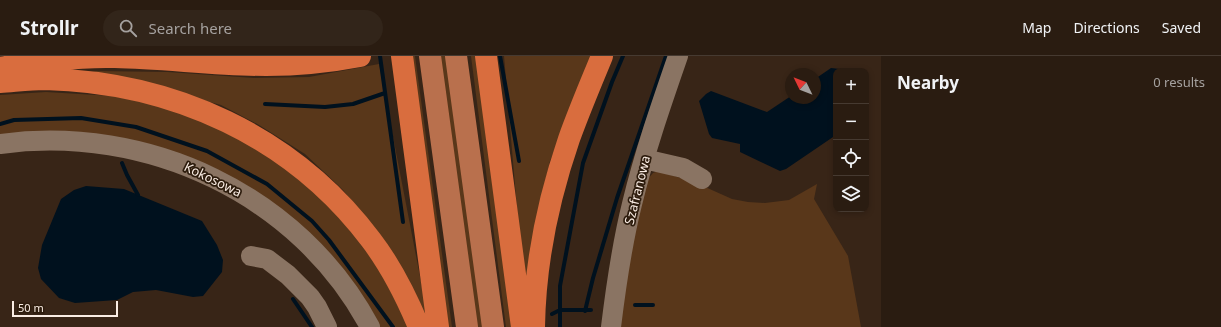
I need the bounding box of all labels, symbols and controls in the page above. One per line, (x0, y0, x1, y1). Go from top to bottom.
search box (103, 10, 383, 46)
text: Strollr (20, 15, 79, 41)
icon: search (117, 17, 139, 39)
text: Search here (149, 18, 232, 38)
text: Map (1022, 18, 1051, 37)
text: Directions (1073, 18, 1140, 37)
text: Saved (1162, 18, 1201, 37)
north arrow (785, 68, 821, 104)
map controls (833, 68, 869, 212)
button: + (833, 68, 869, 104)
text: Nearby (897, 71, 959, 94)
text: 0 results (1153, 73, 1205, 91)
button: − (833, 104, 869, 140)
button: locate (833, 140, 869, 176)
street label: Szafranowa (620, 154, 654, 226)
street label: Kokosowa (181, 157, 245, 201)
button: layers (833, 176, 869, 212)
scale bar (12, 299, 118, 318)
text: 50 m (18, 300, 44, 315)

